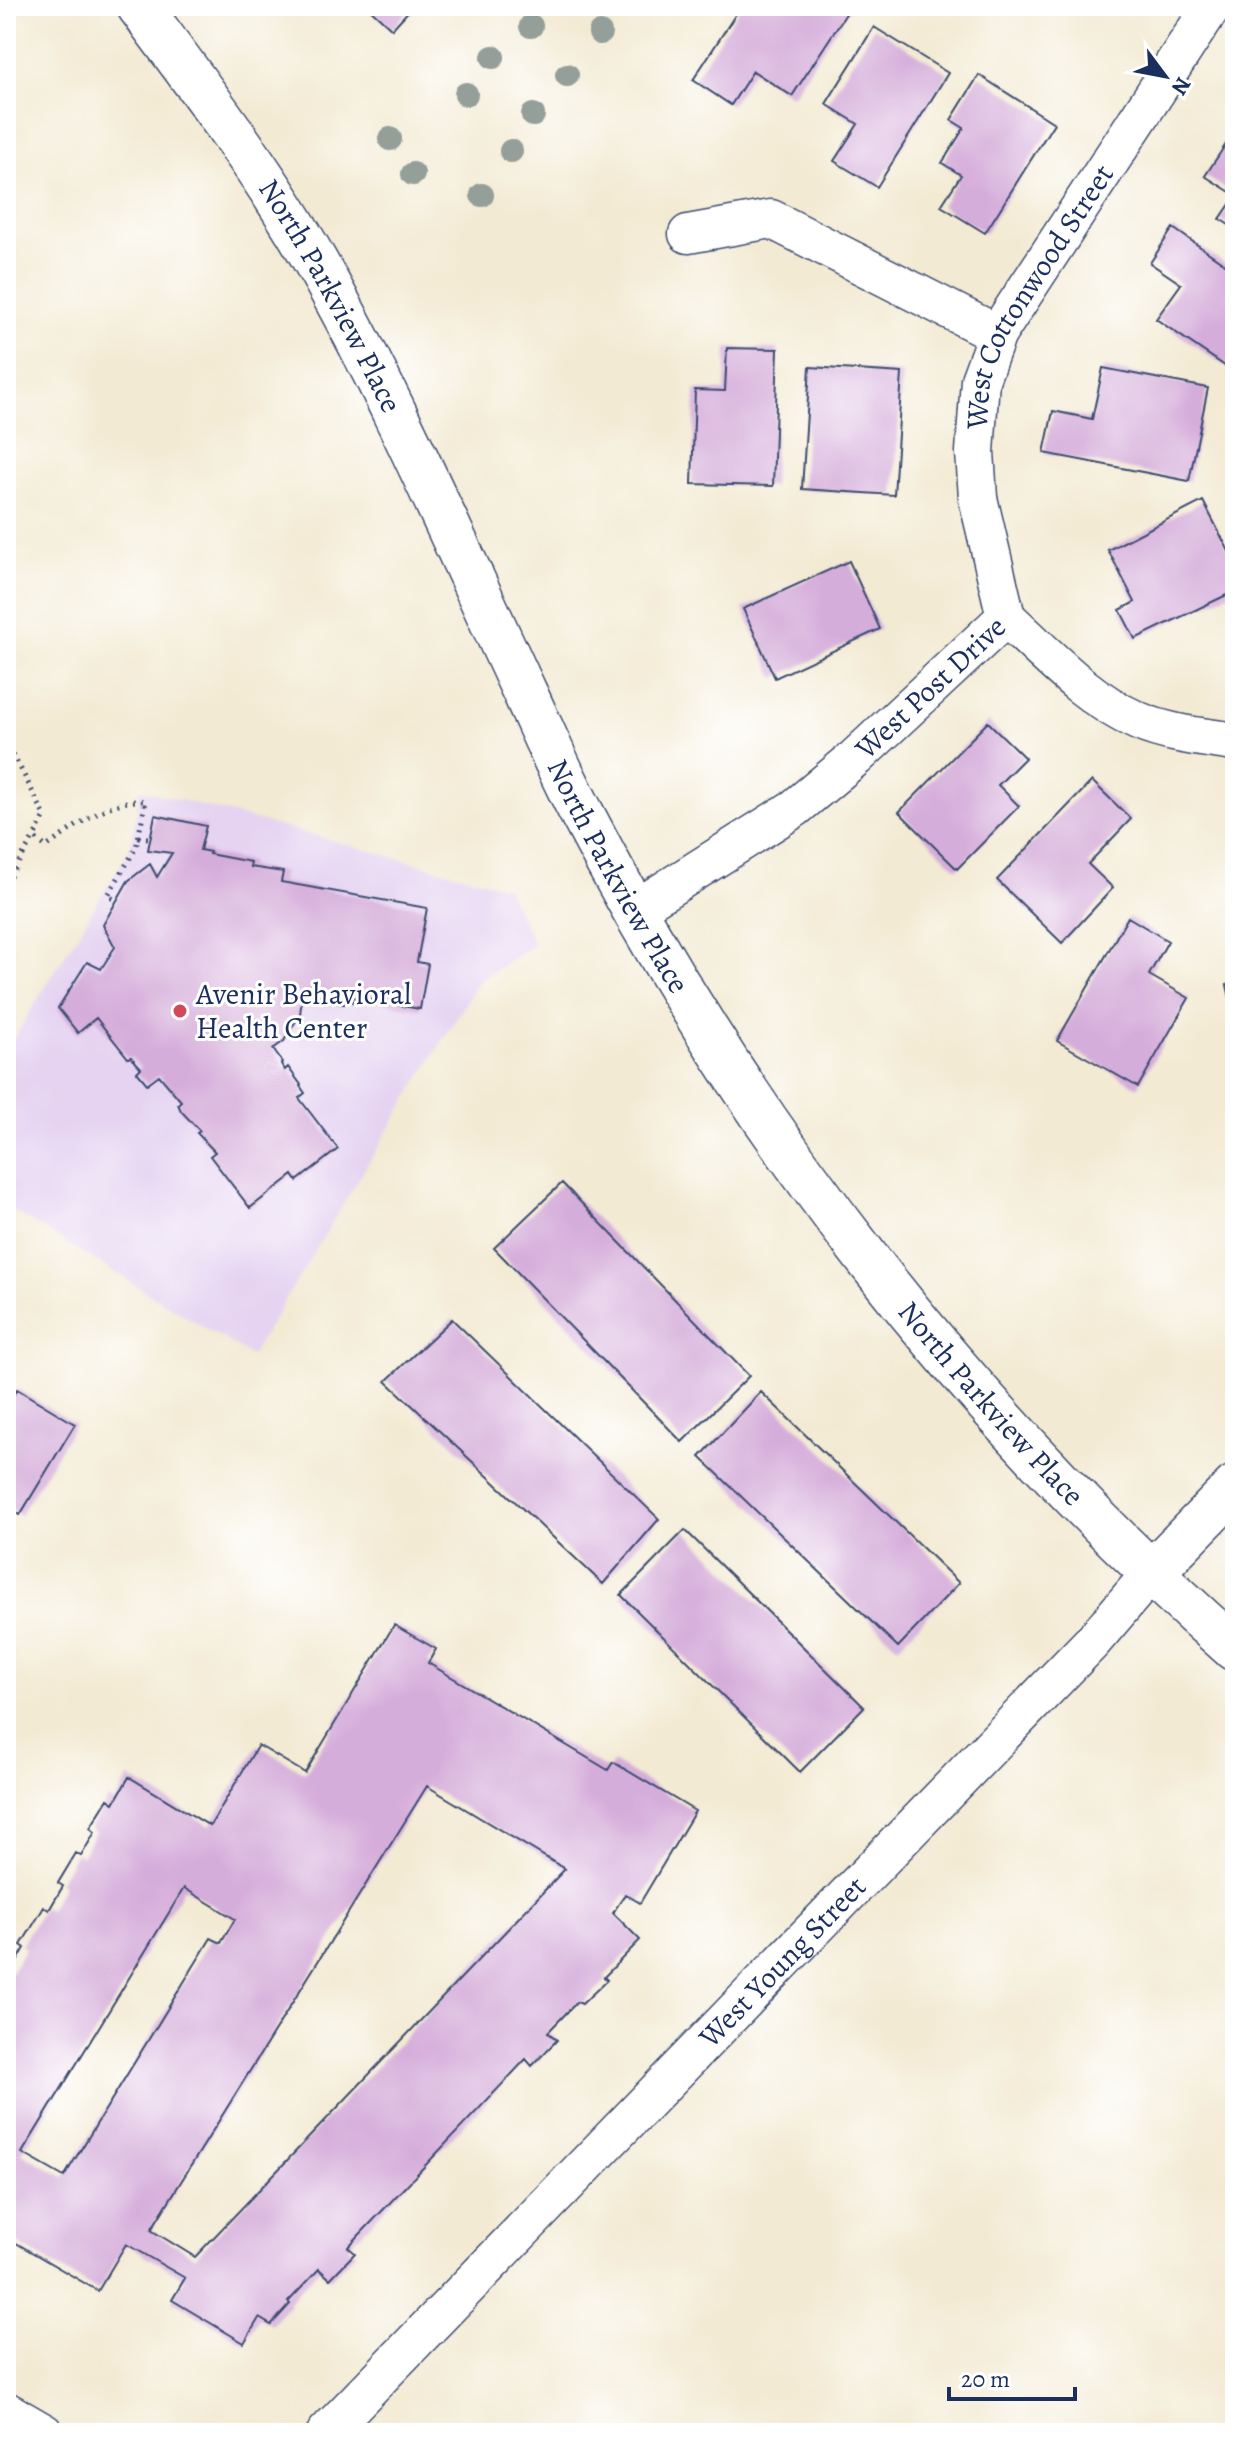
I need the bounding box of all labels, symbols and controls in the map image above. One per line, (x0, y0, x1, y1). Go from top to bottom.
north arrow (1125, 36, 1205, 116)
text: N (1164, 71, 1198, 101)
street label: West Cottonwood Street (957, 156, 1123, 431)
street label: North Parkview Place (249, 171, 411, 419)
street label: West Post Drive (846, 607, 1015, 769)
street label: North Parkview Place (538, 752, 699, 1001)
place label: Avenir Behavioral Health Center (195, 974, 411, 1048)
marker: Avenir Behavioral Health Center (171, 1002, 189, 1020)
street label: North Parkview Place (889, 1293, 1093, 1515)
street label: West Young Street (689, 1867, 875, 2057)
scale bar (949, 2351, 1075, 2401)
text: 20 m (961, 2363, 1010, 2395)

